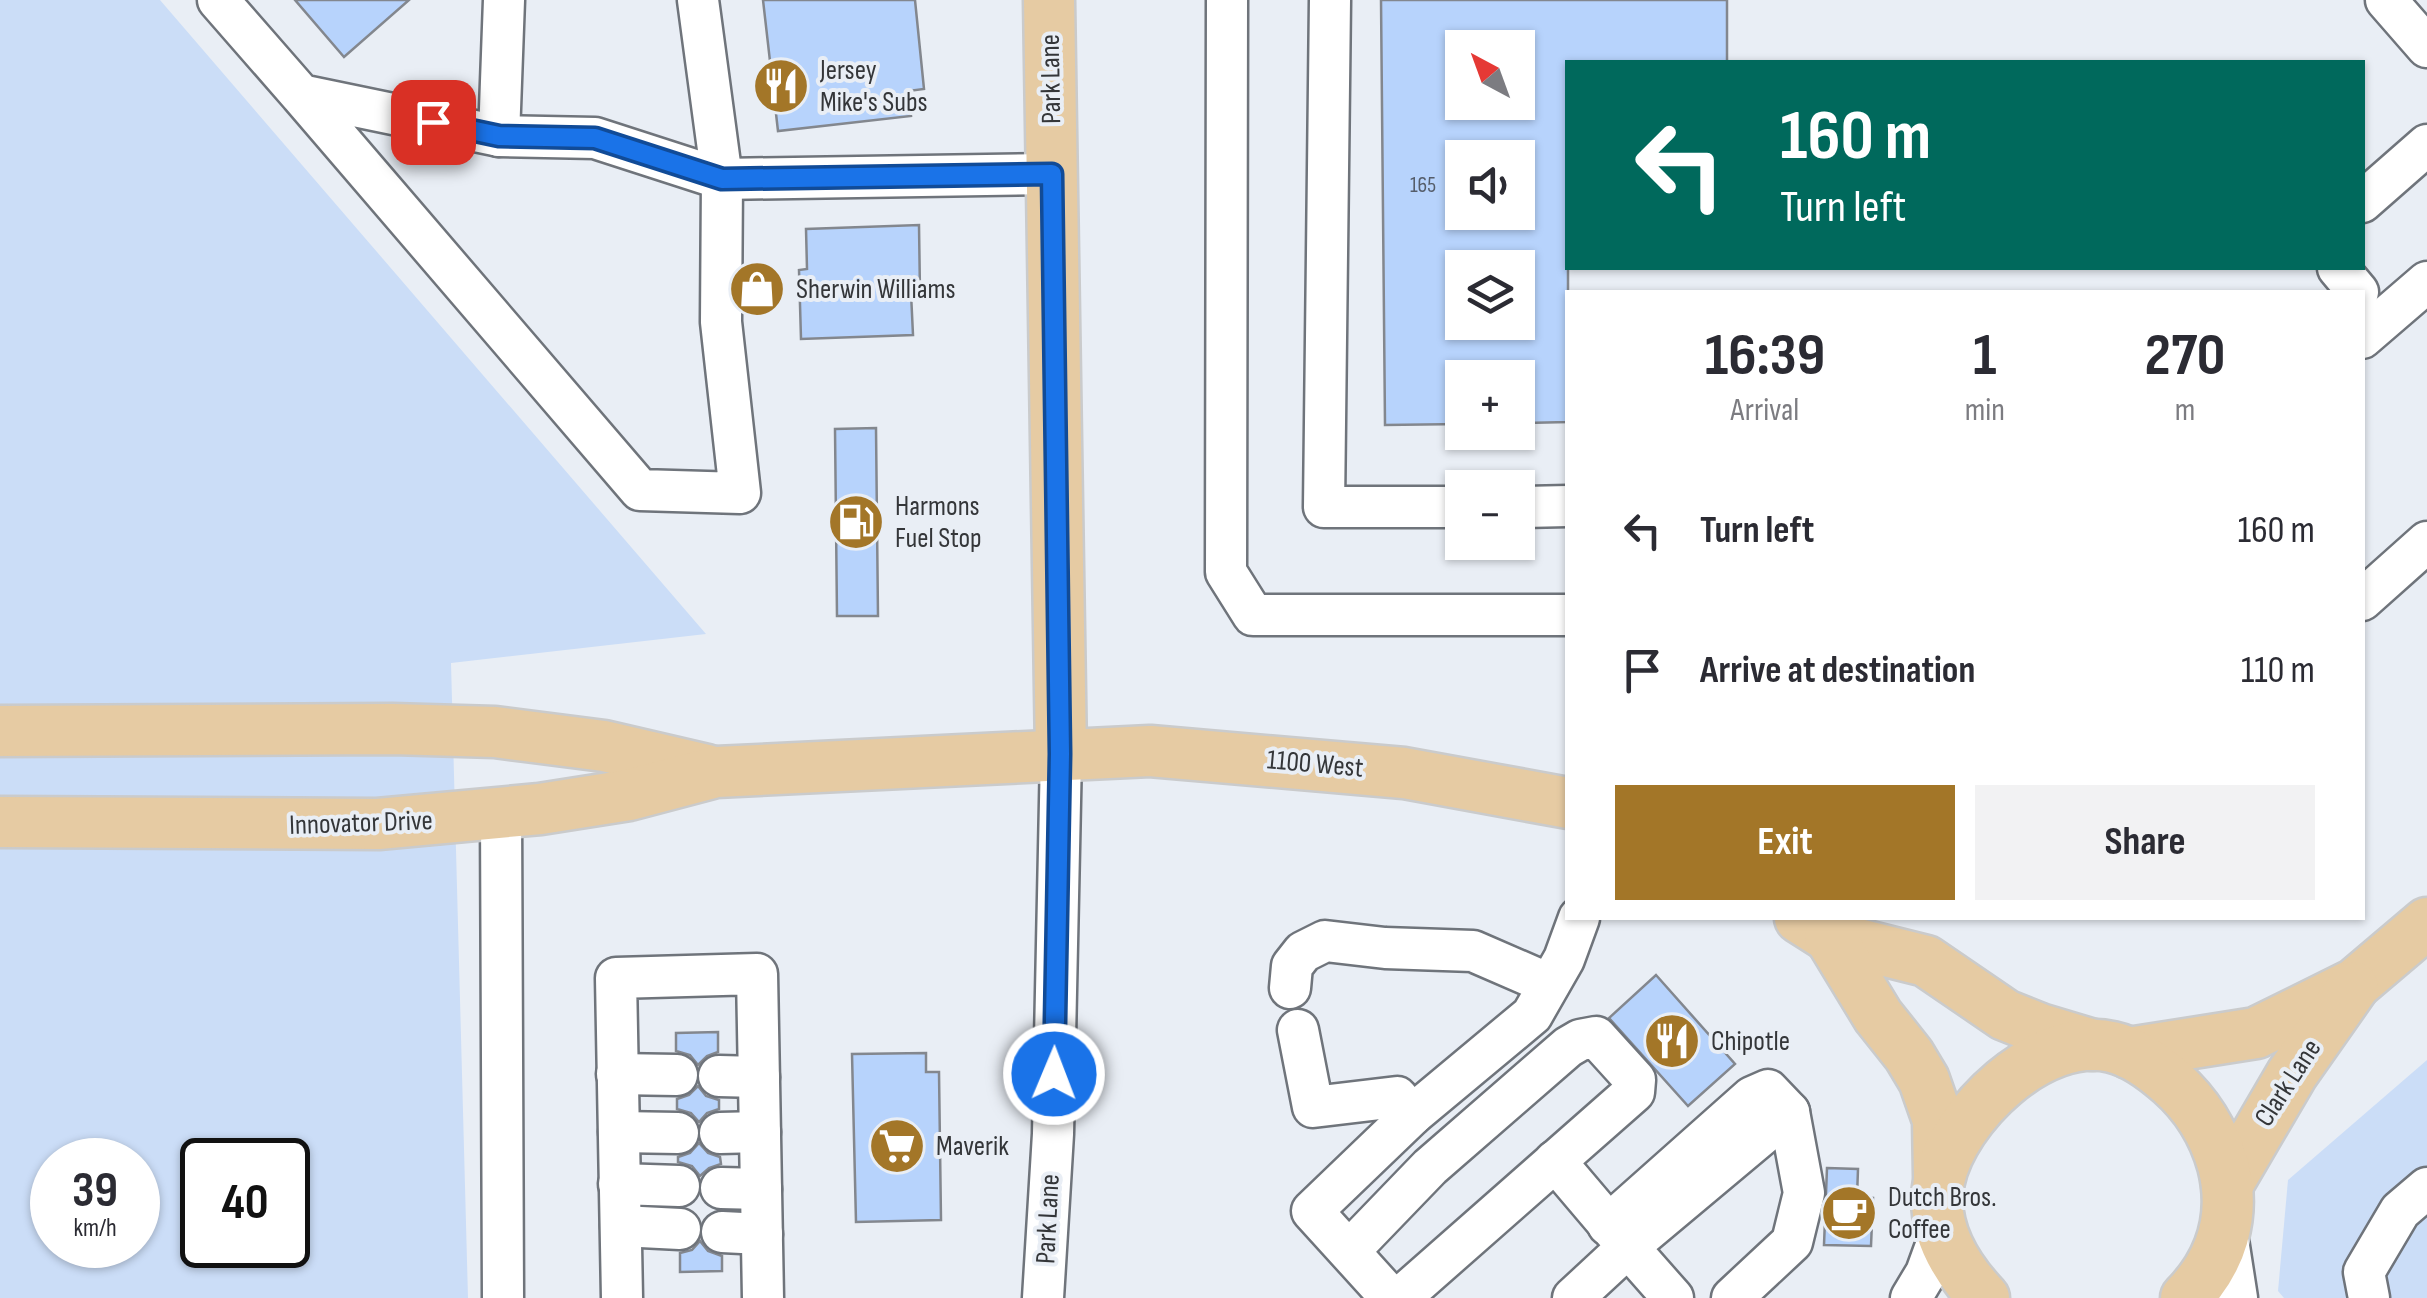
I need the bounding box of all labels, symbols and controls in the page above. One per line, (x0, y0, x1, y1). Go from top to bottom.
north arrow (1445, 30, 1535, 120)
map controls (1445, 30, 1535, 560)
street label: Park Lane (1034, 34, 1068, 124)
place label: Jersey Mike's Subs (819, 54, 928, 119)
restaurant icon: Jersey Mike's Subs (751, 56, 811, 116)
pin (391, 80, 476, 165)
icon: arrive (406, 95, 461, 150)
text: 160 m (1780, 95, 1931, 179)
icon: left (1615, 100, 1745, 230)
button: sound (1445, 140, 1535, 230)
house number: 165 (1410, 172, 1436, 199)
text: Turn left (1780, 180, 1906, 235)
button: layers (1445, 250, 1535, 340)
shop icon: Sherwin Williams (727, 259, 787, 319)
place label: Sherwin Williams (796, 273, 956, 306)
text: 16:39 (1705, 320, 1825, 392)
text: 1 (1973, 320, 1997, 392)
text: 270 (2145, 320, 2225, 392)
button: + (1445, 360, 1535, 450)
text: Arrival (1730, 391, 1799, 430)
text: min (1965, 391, 2005, 430)
text: m (2175, 391, 2195, 430)
button: − (1445, 470, 1535, 560)
place label: Harmons Fuel Stop (895, 490, 982, 555)
fuel station icon: Harmons Fuel Stop (826, 492, 886, 552)
icon: left (1615, 503, 1670, 558)
text: Turn left (1700, 508, 1814, 553)
text: 160 m (2238, 508, 2315, 553)
icon: arrive (1615, 643, 1670, 698)
text: Arrive at destination (1700, 648, 1975, 693)
text: 110 m (2241, 648, 2315, 693)
street label: 1100 West (1265, 743, 1365, 785)
button: Exit (1615, 785, 1955, 900)
button: Share (1975, 785, 2315, 900)
street label: Innovator Drive (289, 804, 433, 842)
restaurant icon: Chipotle (1642, 1011, 1702, 1071)
position arrow (1002, 1022, 1106, 1126)
place label: Chipotle (1711, 1025, 1790, 1058)
street label: Clark Lane (2248, 1033, 2328, 1133)
supermarket icon: Maverik (867, 1116, 927, 1176)
place label: Maverik (936, 1130, 1009, 1163)
speed limit sign: 40 (180, 1138, 310, 1268)
text: 39 (72, 1161, 118, 1221)
street label: Park Lane (1029, 1173, 1067, 1265)
place label: Dutch Bros. Coffee (1888, 1181, 1996, 1246)
cafe icon: Dutch Bros. Coffee (1819, 1183, 1879, 1243)
text: km/h (73, 1213, 117, 1244)

